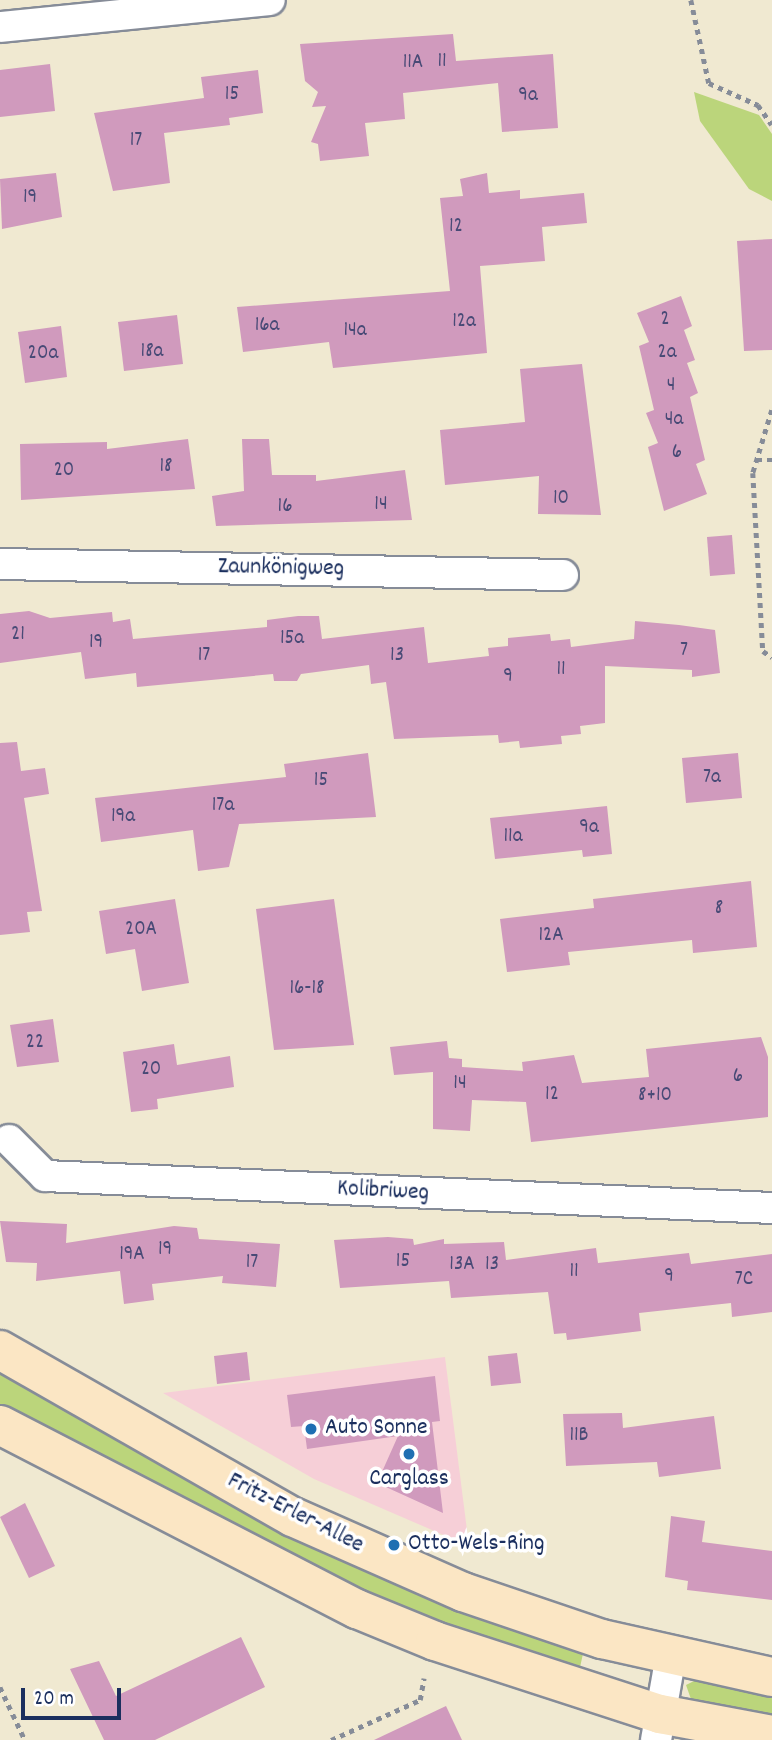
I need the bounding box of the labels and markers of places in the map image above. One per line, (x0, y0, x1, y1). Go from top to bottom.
place label: Auto Sonne (325, 1415, 427, 1443)
marker: Auto Sonne (303, 1421, 319, 1437)
marker: Carglass (401, 1446, 417, 1462)
place label: Carglass (369, 1466, 449, 1494)
place label: Otto-Wels-Ring (408, 1531, 544, 1559)
marker: Otto-Wels-Ring (386, 1537, 402, 1553)

